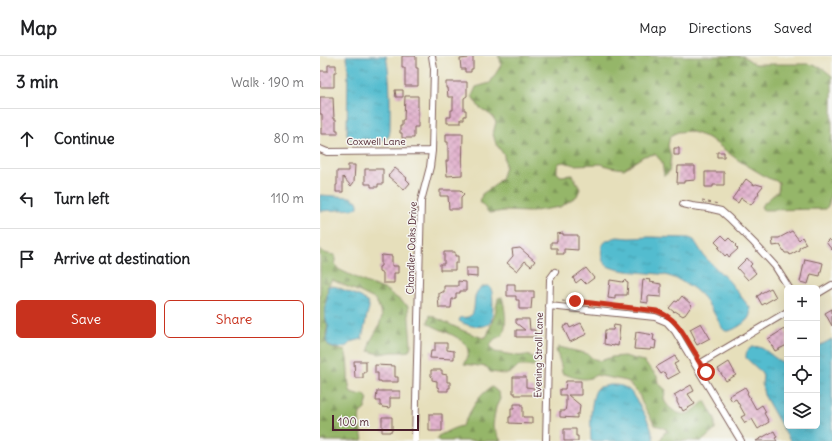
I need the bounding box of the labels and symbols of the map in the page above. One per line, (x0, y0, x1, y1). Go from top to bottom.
street label: Coxwell Lane (346, 135, 406, 148)
street label: Chandler Oaks Drive (403, 201, 420, 295)
route end (566, 292, 584, 310)
street label: Evening Stroll Lane (531, 312, 546, 398)
route start (697, 363, 715, 381)
scale bar (332, 413, 419, 432)

